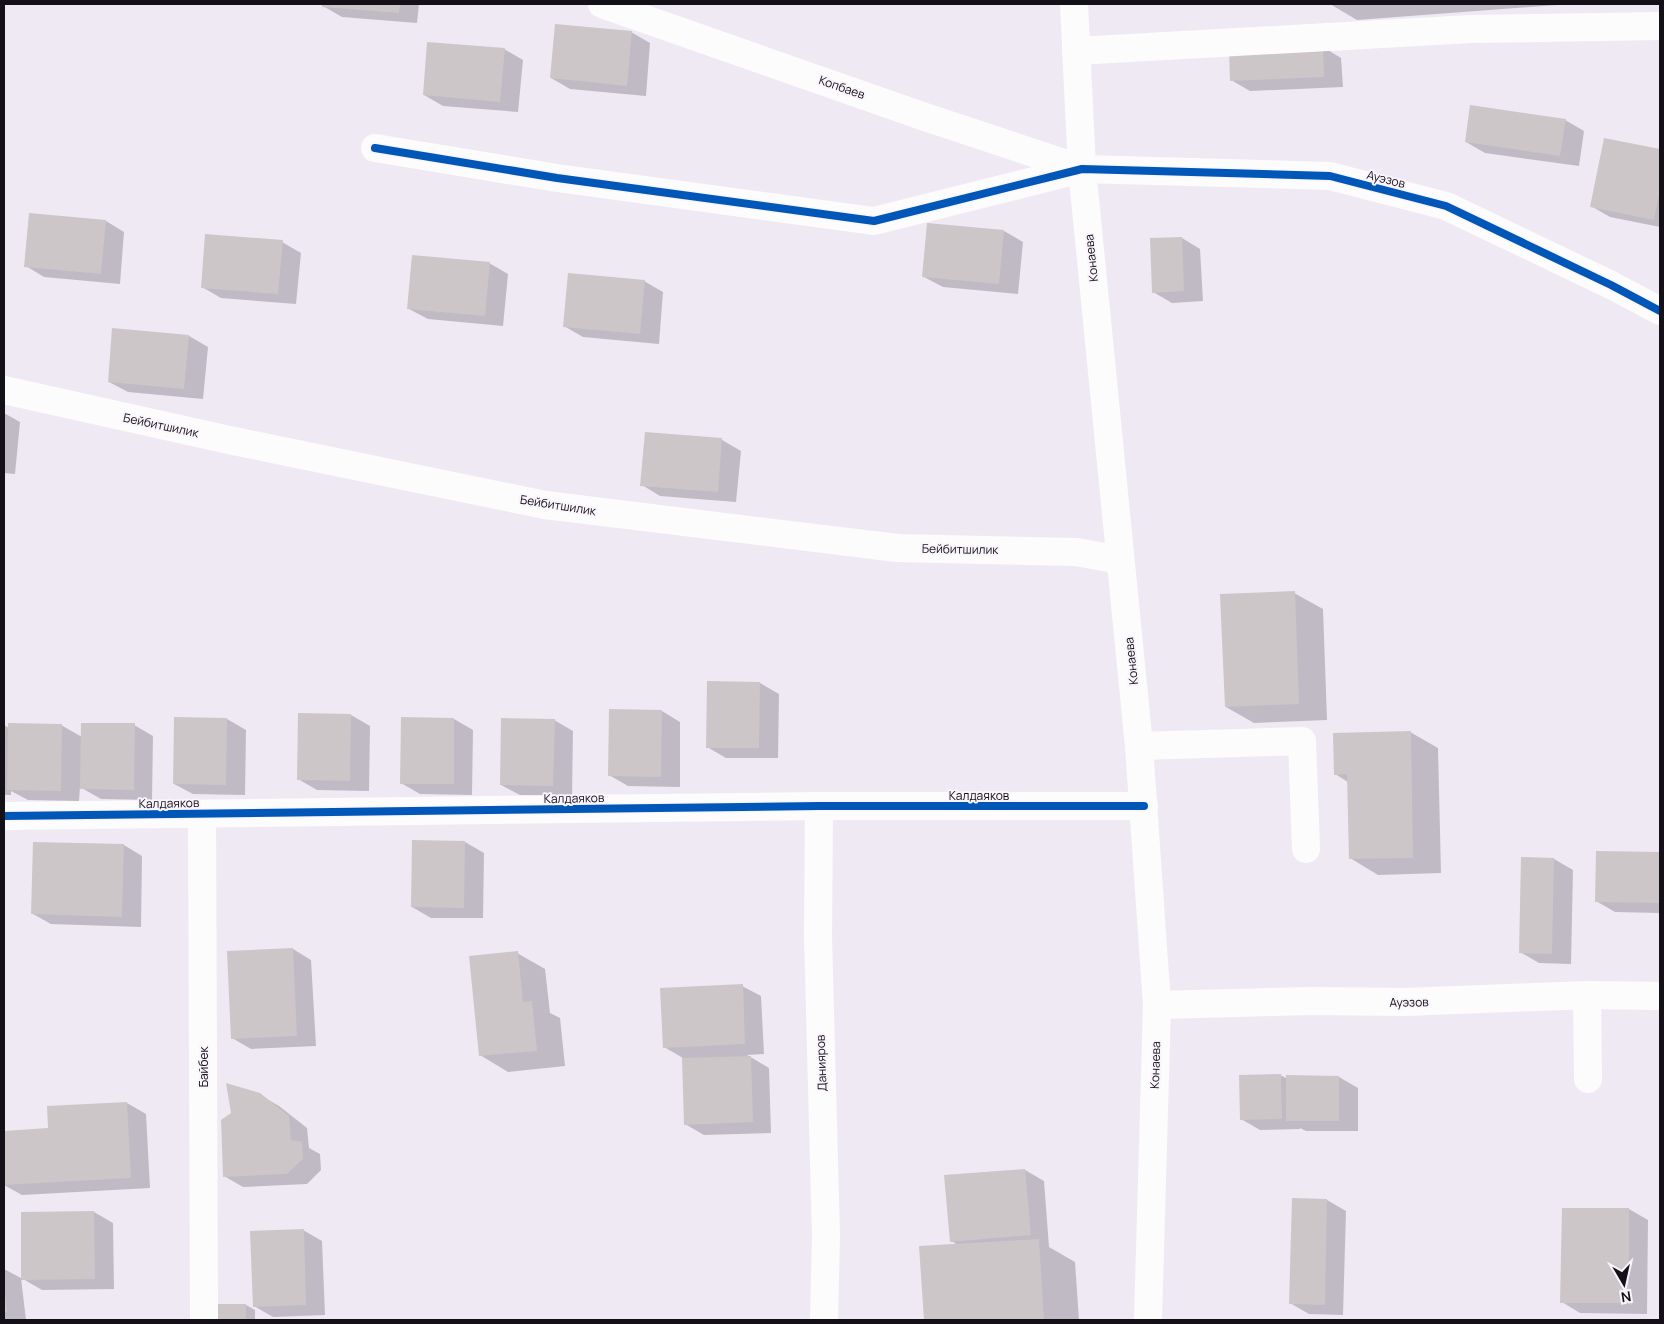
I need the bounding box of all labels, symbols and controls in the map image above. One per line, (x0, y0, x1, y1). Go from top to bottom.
street label: Копбаев (817, 71, 868, 103)
street label: Ауэзов (1365, 166, 1408, 192)
street label: Конаева (1080, 233, 1102, 283)
street label: Бейбитшилик (122, 409, 201, 441)
street label: Бейбитшилик (519, 491, 598, 520)
street label: Бейбитшилик (922, 540, 999, 558)
street label: Конаева (1120, 636, 1142, 686)
street label: Калдаяков (949, 787, 1010, 804)
street label: Калдаяков (544, 789, 605, 807)
street label: Калдаяков (139, 794, 200, 812)
street label: Ауэзов (1389, 993, 1429, 1011)
street label: Данияров (811, 1034, 830, 1092)
street label: Конаева (1146, 1041, 1164, 1089)
street label: Байбек (195, 1046, 212, 1087)
north arrow (1599, 1259, 1649, 1309)
text: N (1620, 1287, 1633, 1308)

